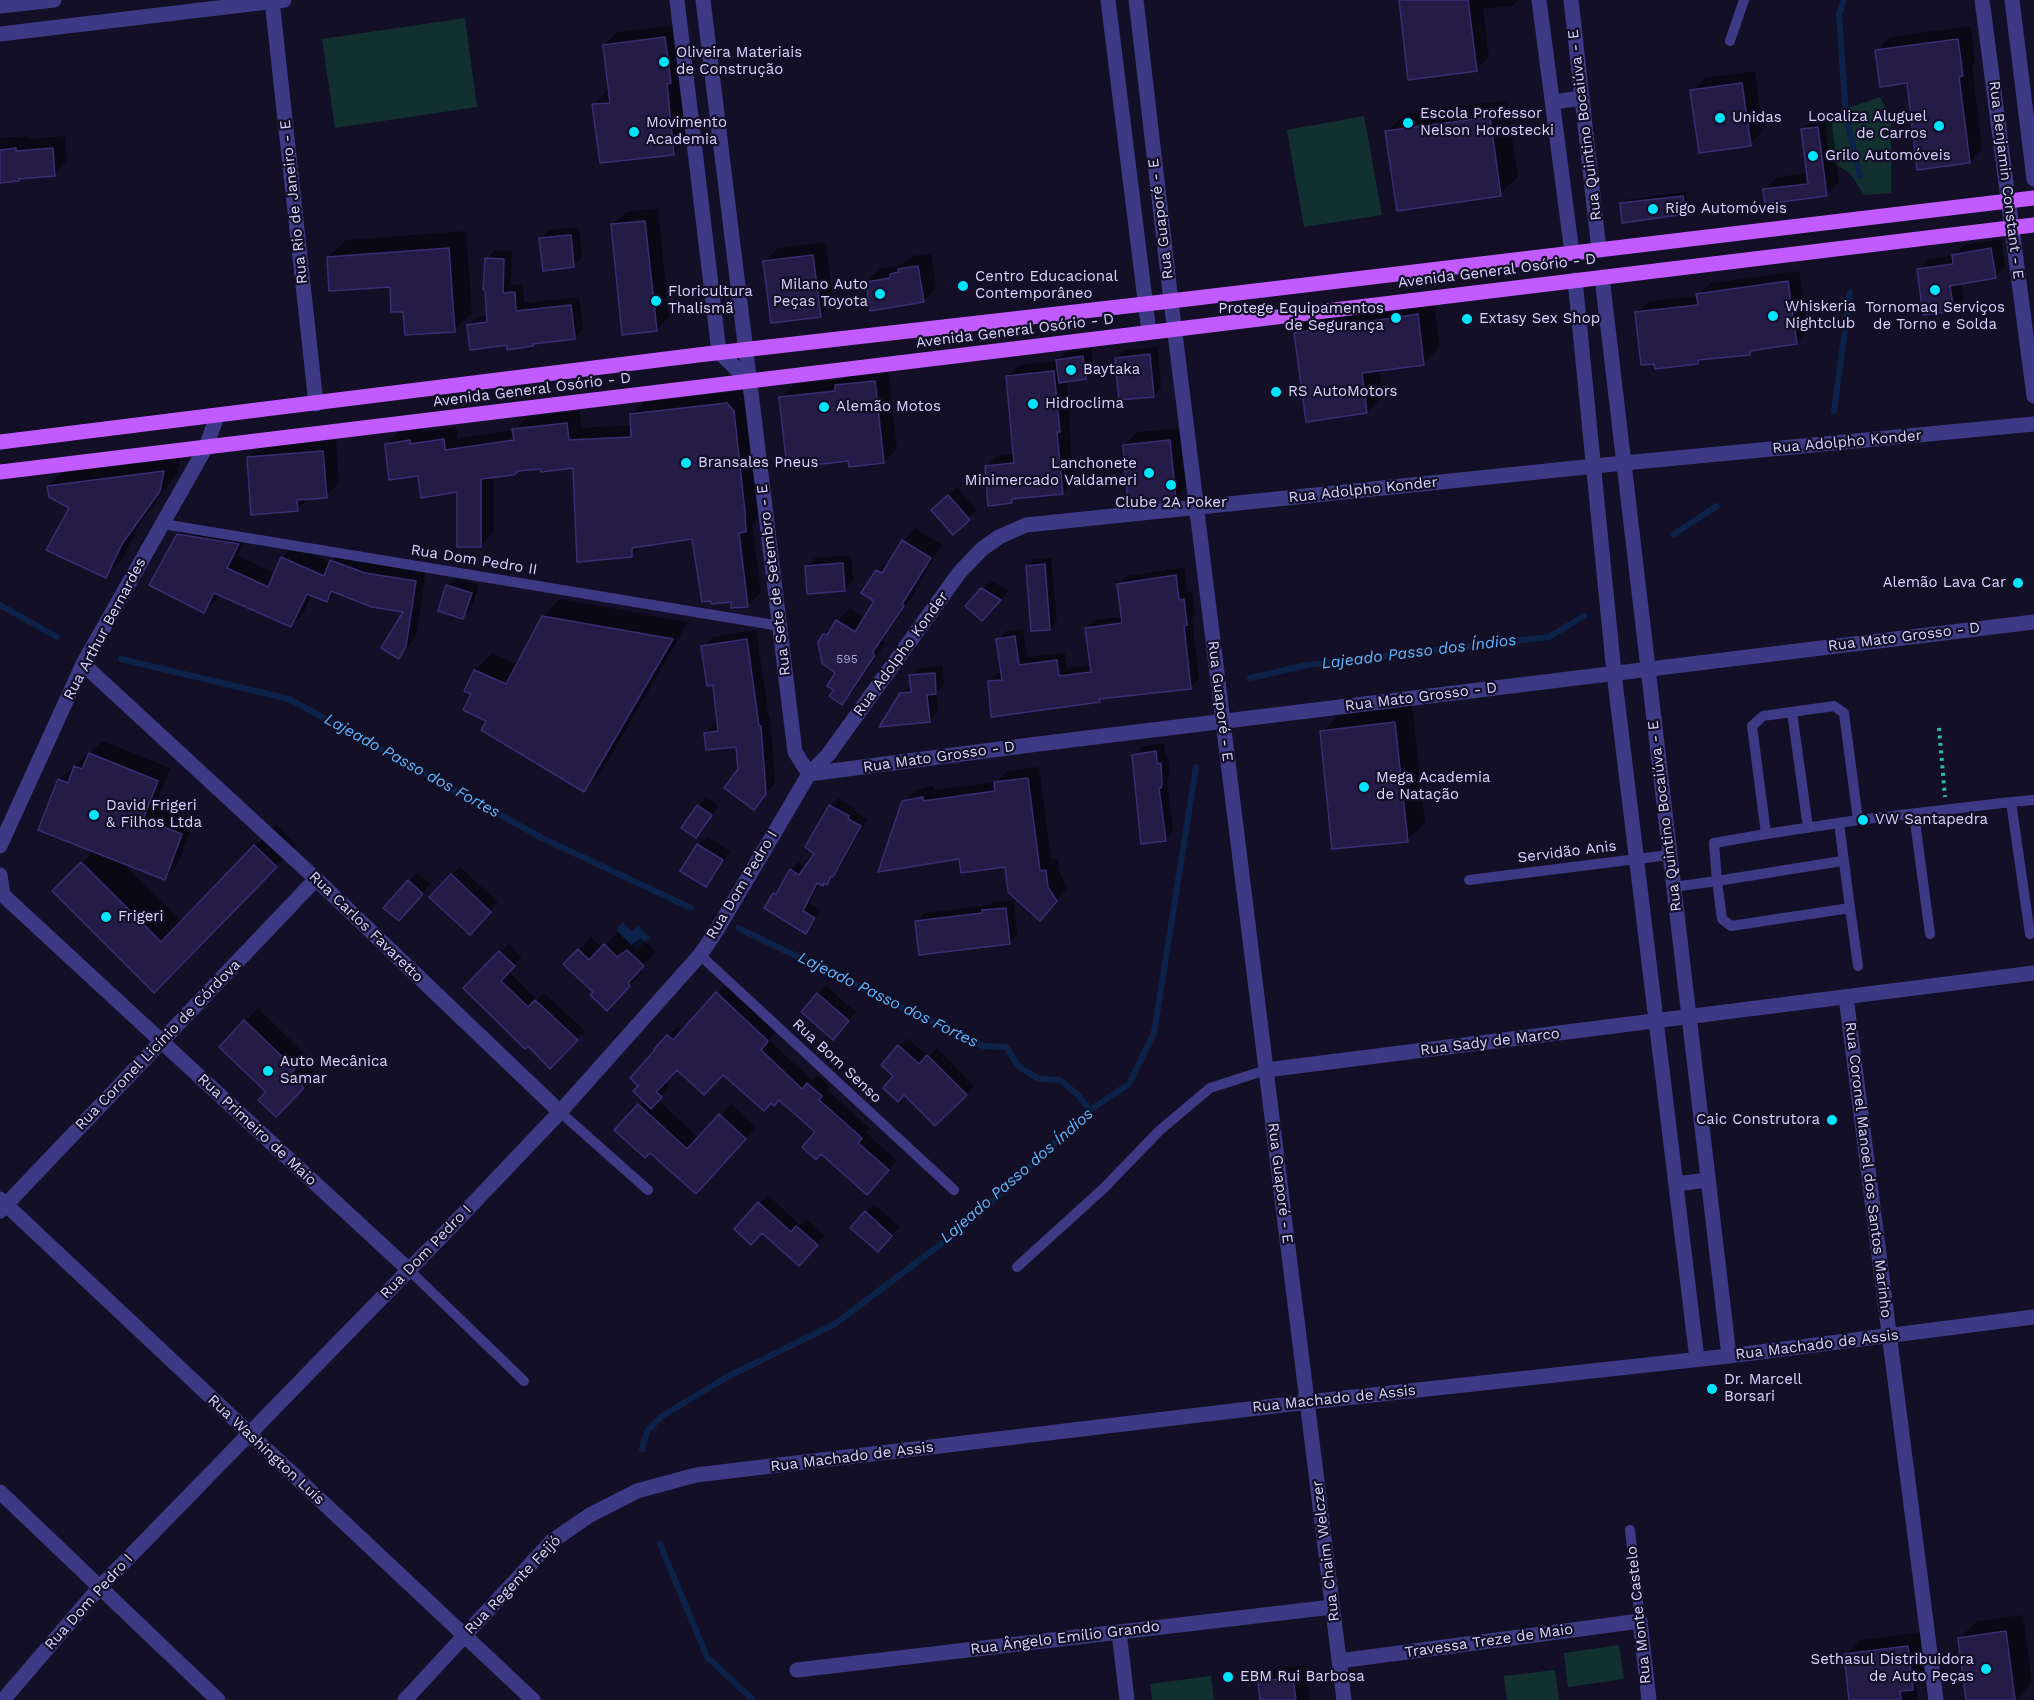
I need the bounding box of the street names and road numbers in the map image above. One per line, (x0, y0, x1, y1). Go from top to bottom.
street label: Rua Quintino Bocaiúva - E (1564, 28, 1606, 222)
street label: Rua Benjamin Constant - E (1985, 80, 2027, 280)
street label: Rua Rio de Janeiro - E (276, 119, 312, 285)
street label: Rua Guaporé - E (1145, 158, 1177, 280)
street label: Avenida General Osório - D (1397, 250, 1597, 292)
street label: Avenida General Osório - D (915, 310, 1115, 352)
street label: Avenida General Osório - D (432, 369, 632, 411)
street label: Rua Adolpho Konder (1772, 427, 1922, 457)
street label: Rua Adolpho Konder (1288, 473, 1438, 507)
street label: Rua Sete de Setembro - E (753, 483, 795, 677)
street label: Rua Dom Pedro II (409, 541, 539, 579)
street label: Rua Arthur Bernardes (60, 555, 150, 703)
street label: Rua Adolpho Konder (850, 588, 952, 720)
street label: Rua Mato Grosso - D (1827, 619, 1981, 655)
street label: Rua Guaporé - E (1204, 640, 1236, 762)
street label: Rua Mato Grosso - D (1344, 679, 1498, 715)
street label: Rua Quintino Bocaiúva - E (1644, 719, 1686, 913)
street label: Rua Mato Grosso - D (862, 737, 1016, 777)
street label: Rua Dom Pedro I (703, 827, 781, 943)
street label: Servidão Anis (1517, 837, 1617, 867)
street label: Rua Carlos Favaretto (305, 868, 427, 986)
street label: Rua Coronel Licínio de Córdova (72, 956, 244, 1134)
street label: Rua Bom Senso (789, 1015, 885, 1107)
street label: Rua Coronel Manoel dos Santos Marinho (1841, 1021, 1895, 1319)
street label: Rua Sady de Marco (1419, 1025, 1561, 1059)
street label: Rua Primeiro de Maio (194, 1070, 320, 1190)
street label: Rua Guaporé - E (1264, 1122, 1296, 1244)
street label: Rua Dom Pedro I (377, 1201, 475, 1303)
street label: Rua Machado de Assis (1734, 1326, 1900, 1364)
street label: Rua Machado de Assis (1251, 1381, 1417, 1417)
street label: Rua Washington Luís (204, 1391, 328, 1509)
street label: Rua Machado de Assis (769, 1438, 935, 1476)
street label: Rua Chaim Welczer (1308, 1479, 1344, 1623)
street label: Rua Regente Feijó (461, 1532, 565, 1638)
street label: Rua Monte Castelo (1623, 1545, 1655, 1685)
street label: Rua Dom Pedro I (41, 1550, 137, 1654)
street label: Rua Ângelo Emílio Grando (969, 1617, 1161, 1659)
street label: Travessa Treze de Maio (1404, 1620, 1574, 1662)

